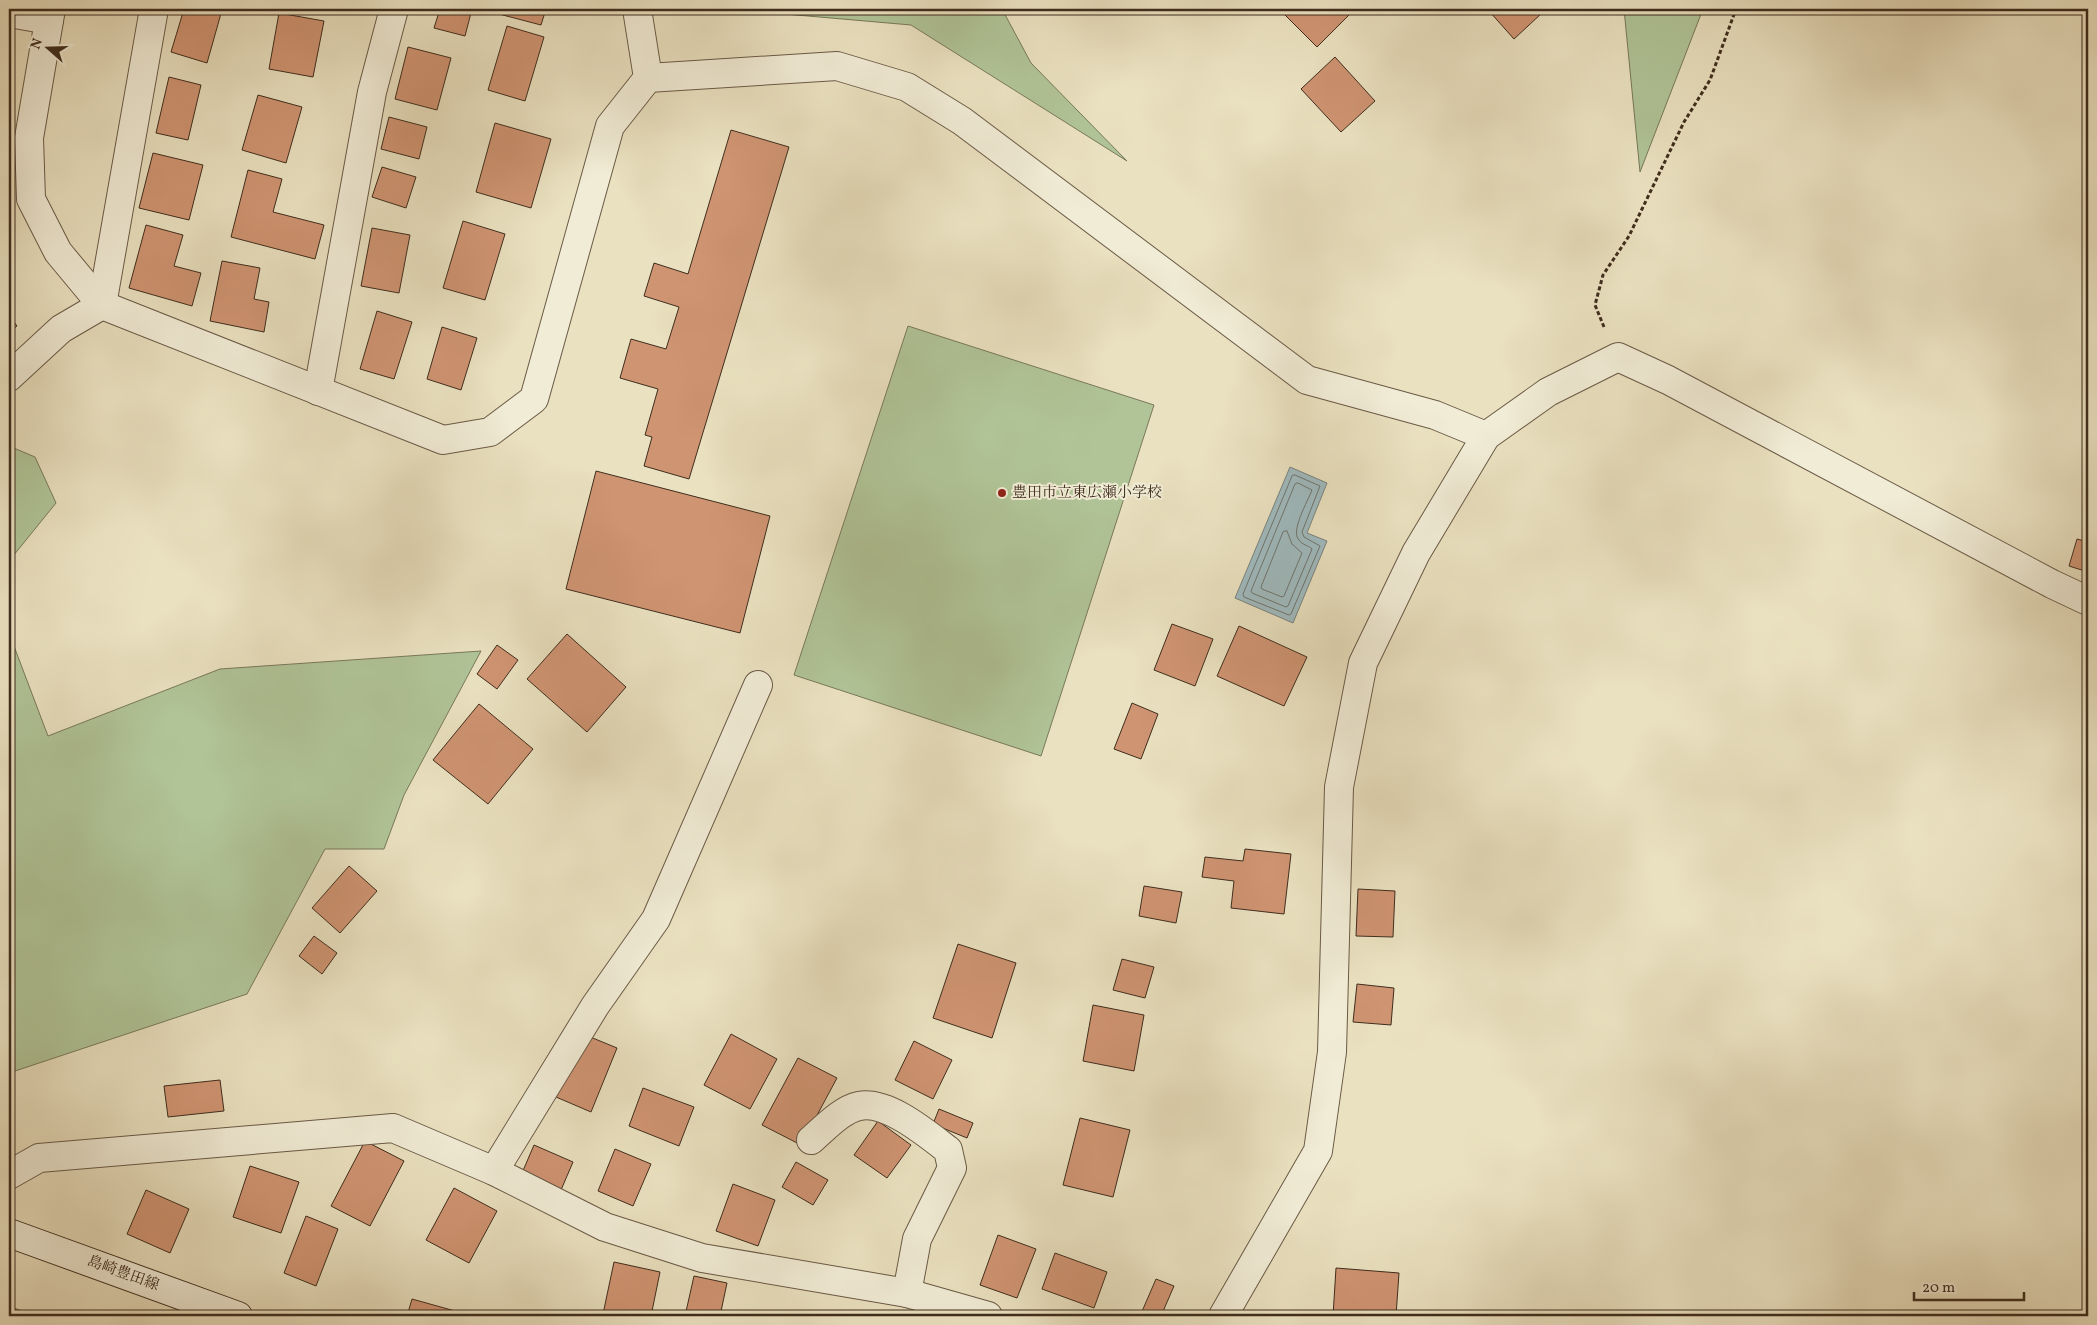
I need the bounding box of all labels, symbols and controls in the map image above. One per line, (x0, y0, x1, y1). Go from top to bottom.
north arrow (22, 22, 72, 72)
text: N (27, 36, 48, 52)
place label: 豊田市立東広瀬小学校 (1012, 483, 1162, 504)
marker: 豊田市立東広瀬小学校 (996, 487, 1008, 499)
street label: 島崎豊田線 (84, 1251, 162, 1297)
scale bar (1914, 1270, 2024, 1302)
text: 20 m (1922, 1278, 1955, 1299)

